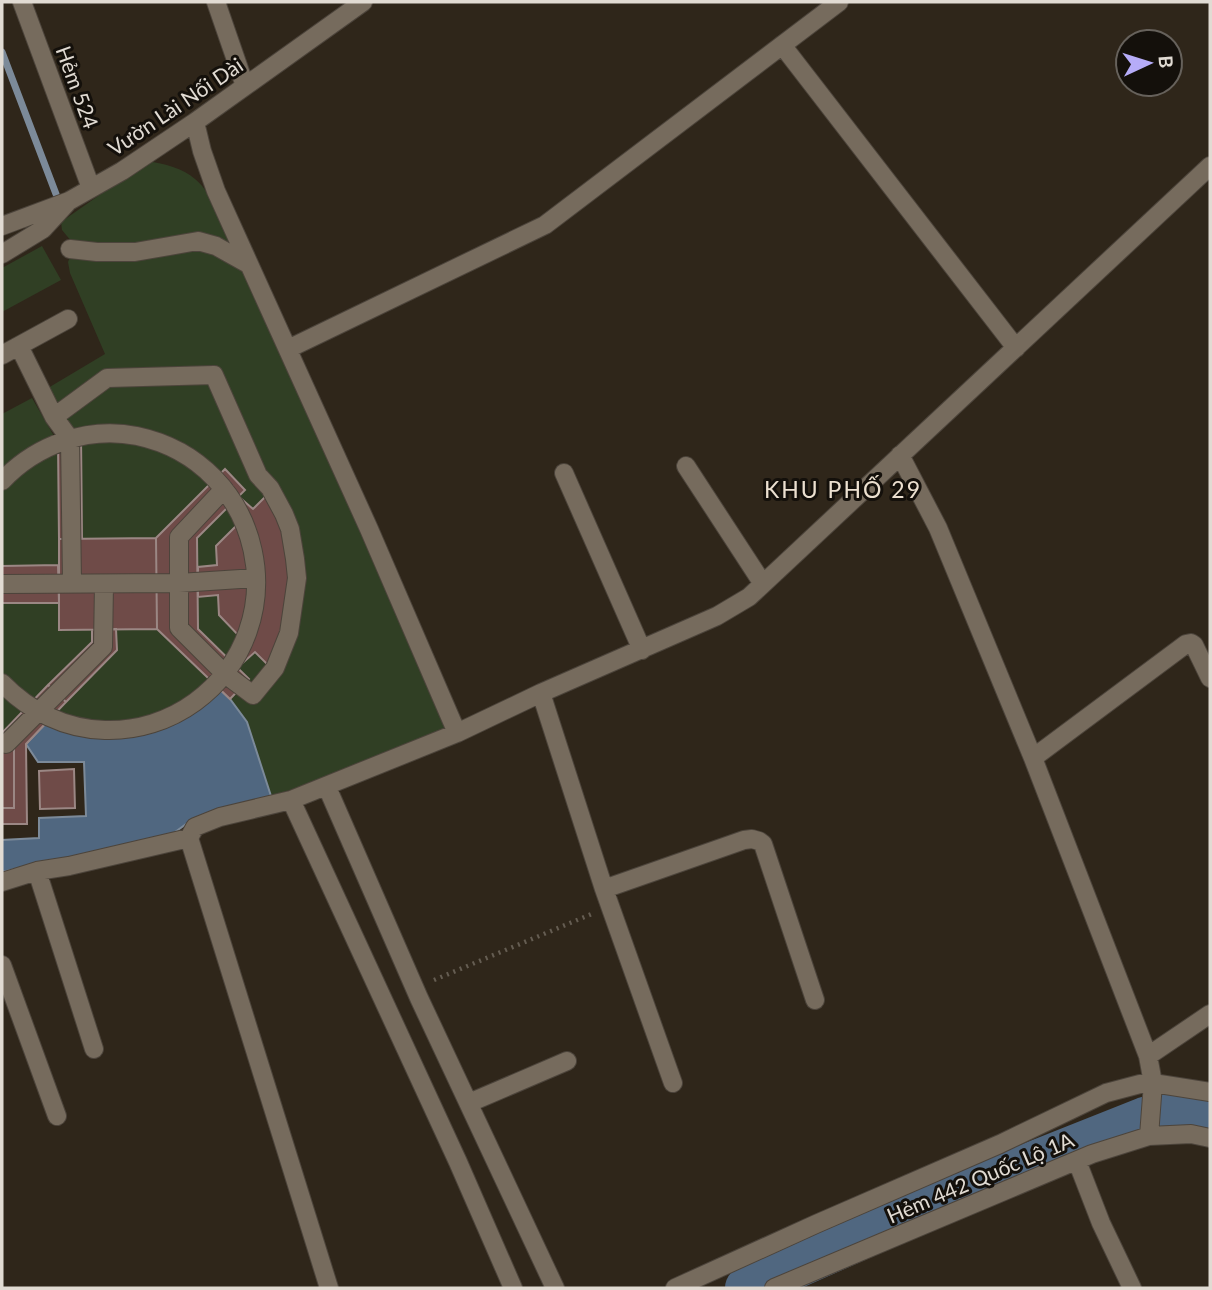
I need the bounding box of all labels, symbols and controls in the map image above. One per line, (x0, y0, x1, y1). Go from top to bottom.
north arrow (1114, 28, 1184, 98)
street label: Hẻm 524 (52, 42, 104, 132)
street label: Vườn Lài Nối Dài (103, 52, 247, 160)
text: B (1155, 55, 1178, 69)
district label: KHU PHỐ 29 (764, 475, 922, 503)
street label: Hẻm 442 Quốc Lộ 1A (883, 1126, 1078, 1228)

